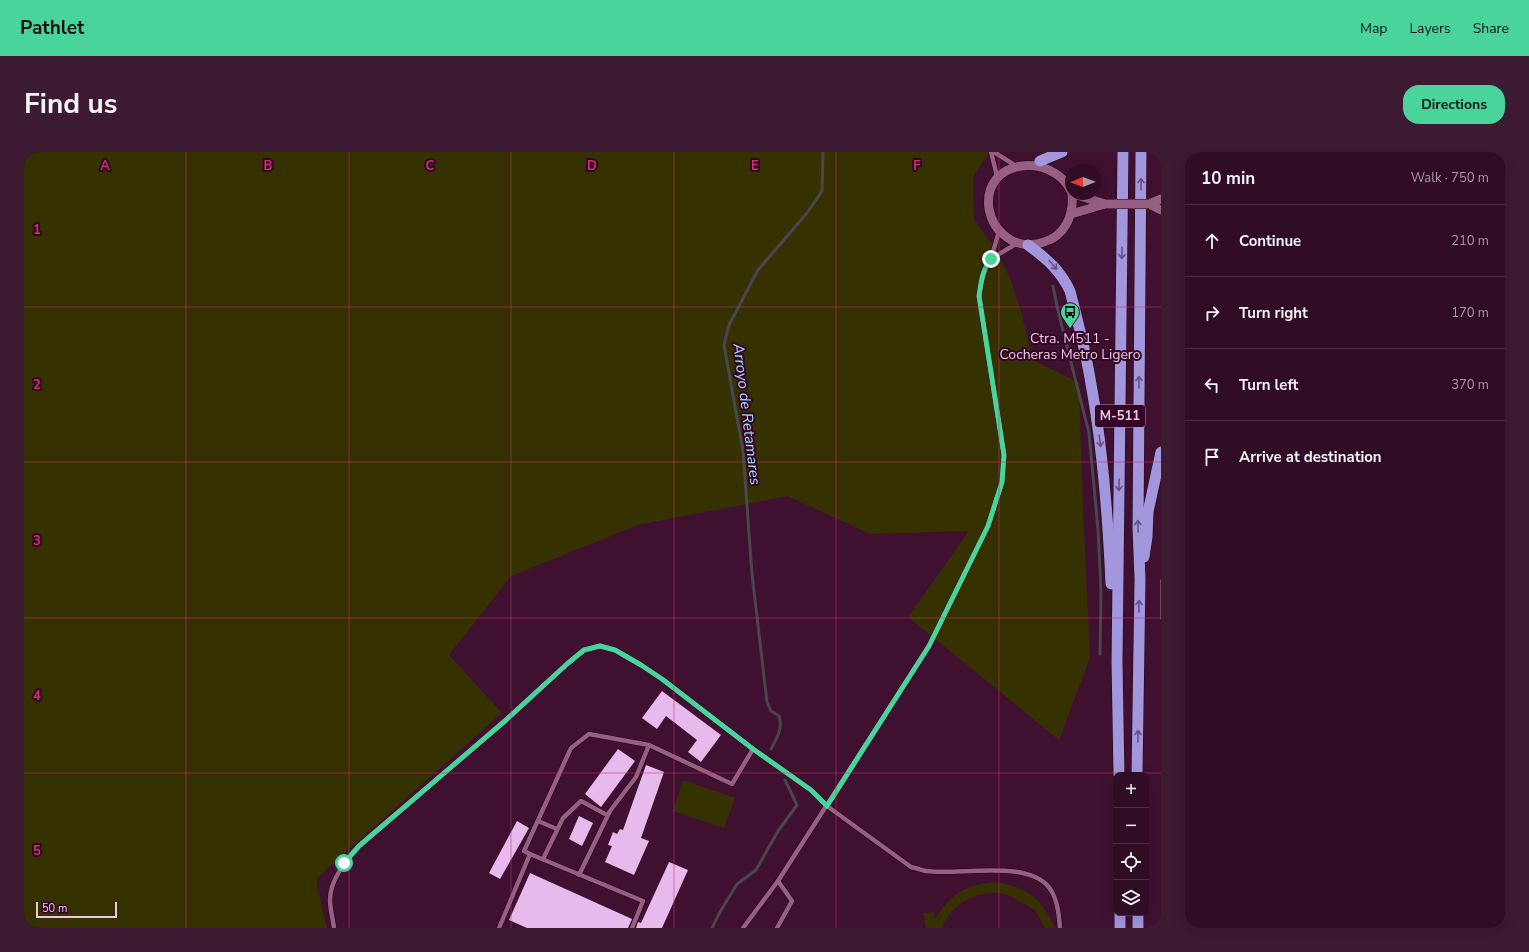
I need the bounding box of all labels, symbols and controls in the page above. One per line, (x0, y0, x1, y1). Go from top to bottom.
text: Pathlet (20, 15, 84, 41)
text: Map (1360, 19, 1387, 38)
text: Layers (1409, 19, 1451, 38)
text: Share (1473, 19, 1509, 38)
text: Find us (24, 85, 118, 123)
button: Directions (1403, 85, 1505, 124)
text: A (100, 157, 110, 175)
text: B (264, 157, 273, 175)
text: C (426, 157, 435, 175)
text: D (587, 157, 597, 175)
text: E (751, 157, 759, 175)
text: F (913, 157, 921, 175)
north arrow (1065, 164, 1101, 200)
text: 10 min (1201, 167, 1255, 190)
text: Walk · 750 m (1411, 169, 1489, 187)
one-way arrow (1137, 178, 1145, 191)
text: 1 (33, 221, 41, 239)
icon: ahead (1201, 230, 1223, 252)
text: Continue (1239, 231, 1301, 251)
text: 210 m (1451, 232, 1489, 250)
one-way arrow (1118, 246, 1126, 259)
route end (982, 250, 1000, 268)
one-way arrow (1048, 260, 1057, 270)
bus stop icon: Ctra. M511 - Cocheras Metro Ligero (1059, 301, 1081, 329)
icon: right (1201, 302, 1223, 324)
text: Turn right (1239, 303, 1308, 323)
text: 170 m (1451, 304, 1489, 322)
place label: Ctra. M511 - Cocheras Metro Ligero (999, 329, 1141, 364)
water label: Arroyo de Retamares (728, 341, 766, 486)
icon: left (1201, 374, 1223, 396)
text: Turn left (1239, 375, 1298, 395)
text: 2 (33, 376, 41, 394)
one-way arrow (1135, 376, 1143, 389)
text: 370 m (1451, 376, 1489, 394)
road number: M-511 (1095, 405, 1145, 427)
one-way arrow (1096, 434, 1104, 447)
icon: arrive (1201, 446, 1223, 468)
text: Arrive at destination (1239, 447, 1382, 467)
one-way arrow (1115, 478, 1123, 491)
one-way arrow (1134, 520, 1142, 533)
text: 3 (33, 532, 41, 550)
one-way arrow (1135, 600, 1143, 613)
text: 4 (33, 687, 41, 705)
one-way arrow (1134, 730, 1141, 743)
map controls (1113, 772, 1149, 916)
button: + (1113, 772, 1149, 808)
button: − (1113, 808, 1149, 844)
text: 5 (33, 842, 41, 860)
button: locate (1113, 844, 1149, 880)
route start (335, 854, 353, 872)
button: layers (1113, 880, 1149, 916)
scale bar (36, 900, 117, 919)
text: 50 m (42, 901, 67, 916)

